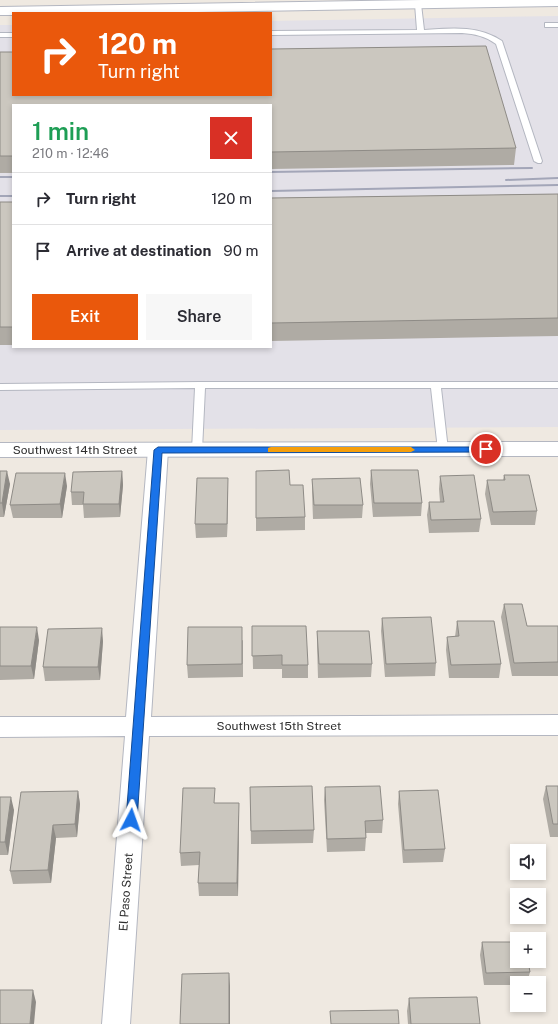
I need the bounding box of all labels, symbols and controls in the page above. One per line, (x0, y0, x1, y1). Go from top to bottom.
text: 120 m (98, 27, 177, 60)
icon: right (32, 28, 84, 80)
text: Turn right (98, 61, 180, 82)
text: 1 min (32, 117, 89, 145)
button: close (210, 117, 252, 159)
text: 210 m · 12:46 (32, 146, 109, 161)
icon: right (32, 188, 54, 210)
text: Turn right (66, 190, 136, 207)
text: 120 m (211, 190, 252, 207)
icon: arrive (32, 240, 54, 262)
text: Arrive at destination (66, 242, 211, 259)
text: 90 m (223, 242, 258, 259)
button: Exit (32, 294, 138, 340)
button: Share (146, 294, 252, 340)
pin (469, 432, 503, 466)
icon: arrive (475, 438, 497, 460)
street label: Southwest 14th Street (13, 443, 138, 457)
street label: Southwest 15th Street (217, 719, 342, 733)
position arrow (110, 799, 152, 841)
map controls (510, 844, 546, 1012)
button: sound (510, 844, 546, 880)
street label: El Paso Street (116, 852, 136, 932)
button: layers (510, 888, 546, 924)
button: + (510, 932, 546, 968)
button: − (510, 976, 546, 1012)

